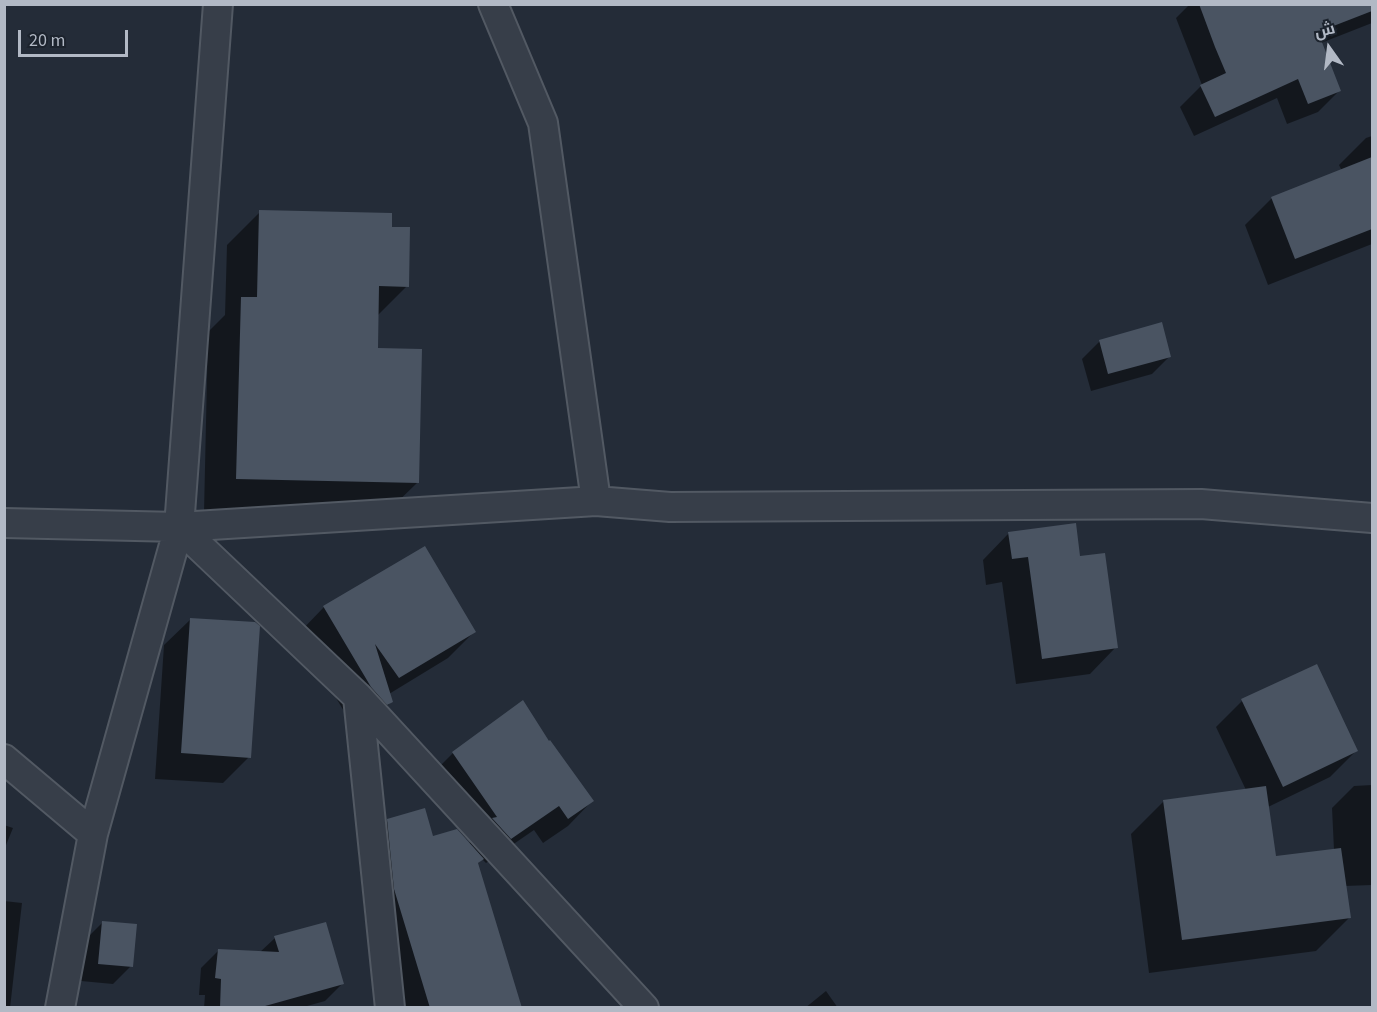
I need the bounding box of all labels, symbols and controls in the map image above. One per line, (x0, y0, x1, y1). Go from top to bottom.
text: ش (1312, 17, 1337, 44)
scale bar (21, 18, 130, 56)
north arrow (1299, 18, 1359, 78)
text: 20 m (29, 28, 65, 53)

